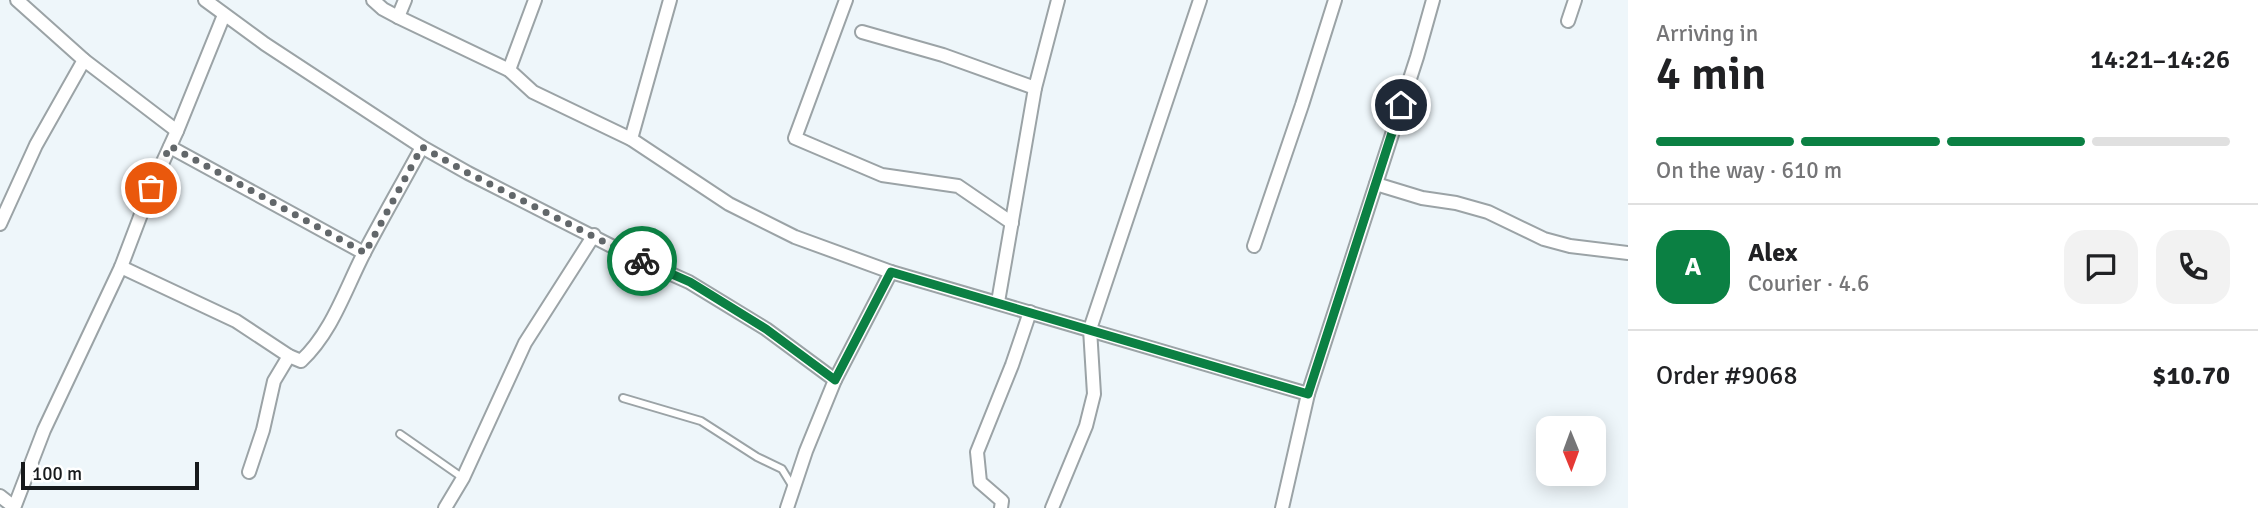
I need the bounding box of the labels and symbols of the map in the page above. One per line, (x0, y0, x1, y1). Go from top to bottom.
pin (1371, 75, 1431, 135)
pin (121, 158, 181, 218)
courier (607, 226, 677, 296)
north arrow (1536, 416, 1606, 486)
scale bar (21, 459, 200, 491)

